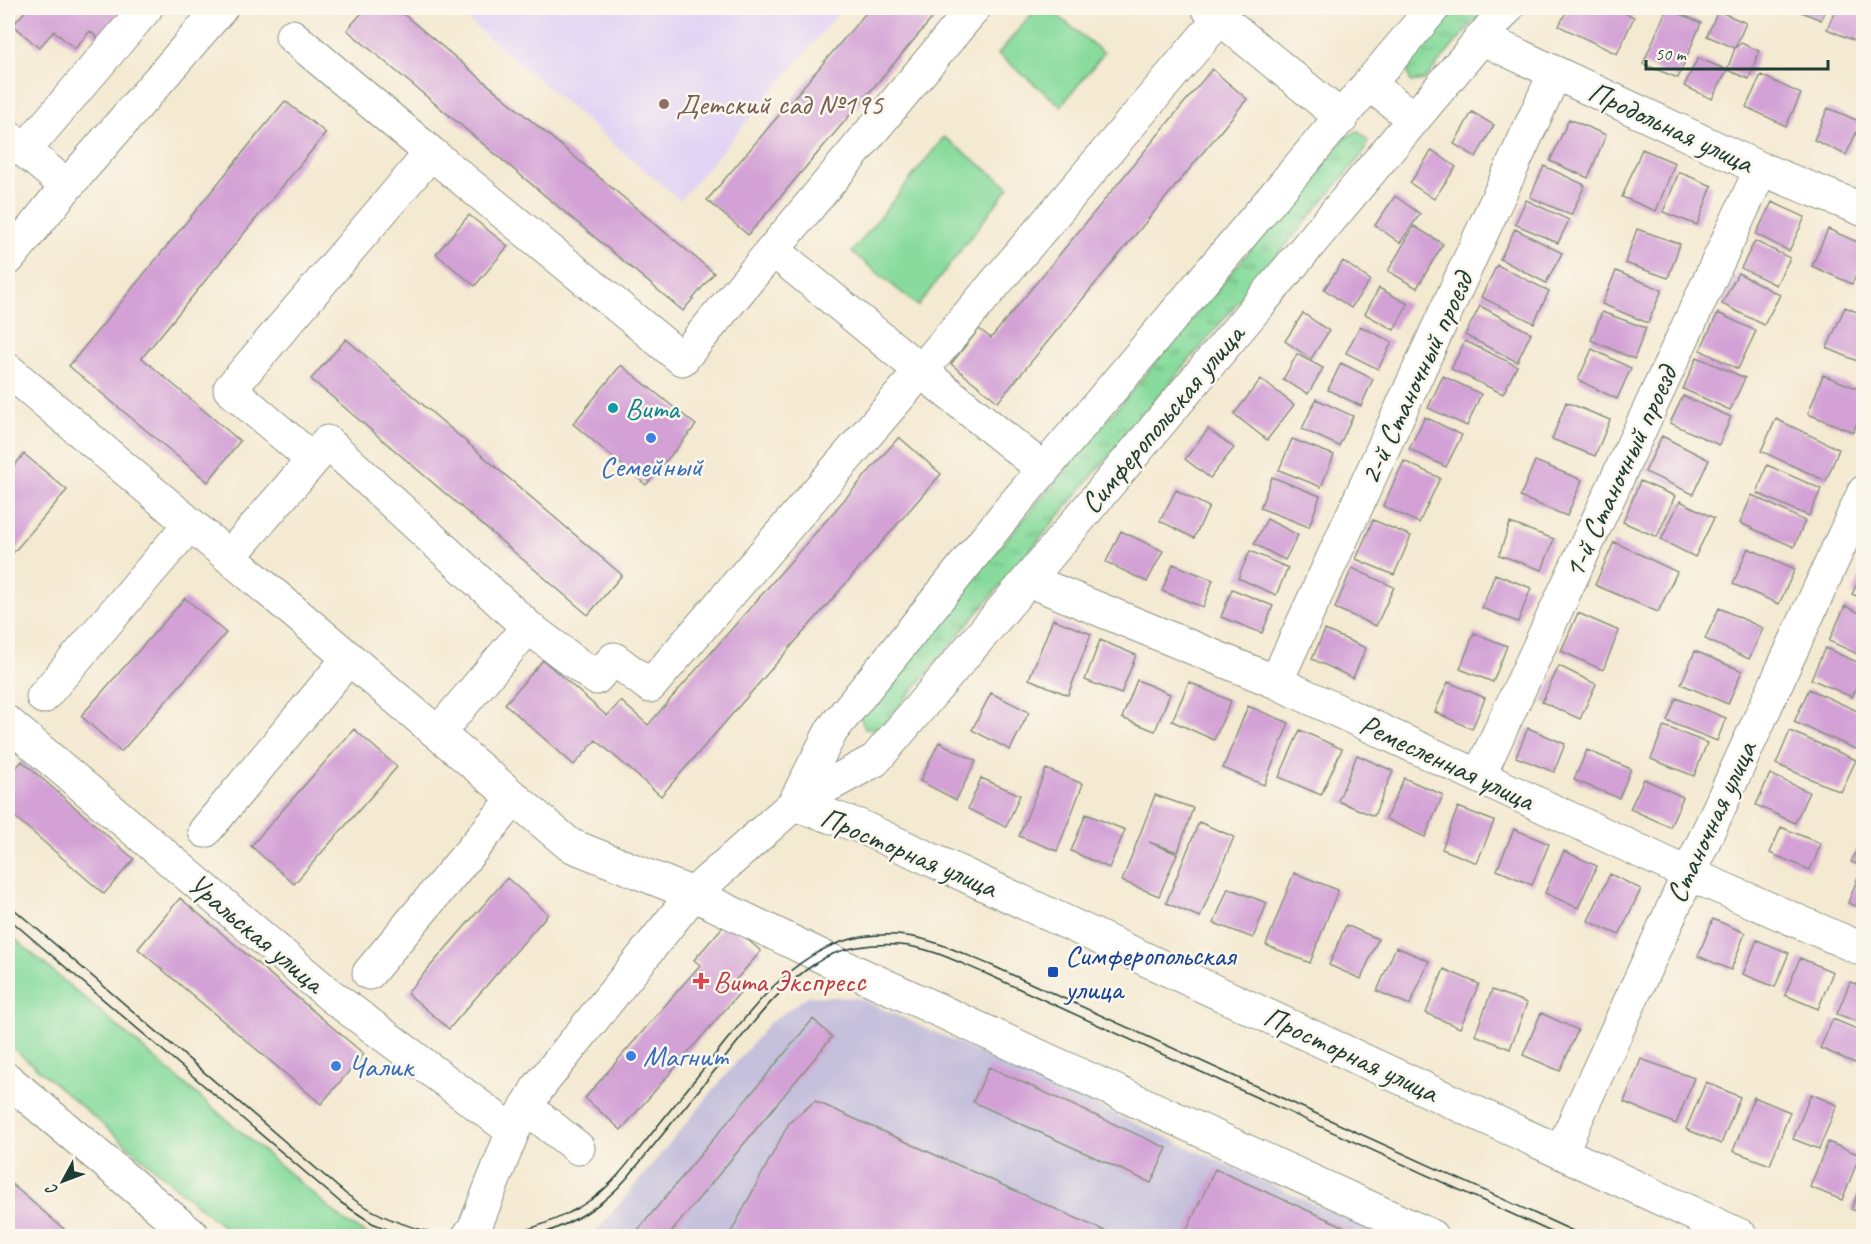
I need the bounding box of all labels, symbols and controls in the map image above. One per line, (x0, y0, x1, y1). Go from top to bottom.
scale bar (1646, 33, 1828, 71)
text: 50 m (1655, 43, 1688, 65)
street label: Продольная улица (1582, 72, 1761, 183)
place label: Детский сад №195 (676, 85, 885, 123)
marker: Детский сад №195 (657, 97, 671, 111)
street label: 2-й Станочный проезд (1350, 264, 1483, 490)
street label: Симферопольская улица (1072, 315, 1254, 521)
street label: 1-й Станочный проезд (1554, 358, 1687, 584)
place label: Вита (625, 389, 681, 427)
marker: Вита (606, 401, 620, 415)
marker: Семейный (644, 431, 658, 445)
place label: Семейный (600, 447, 704, 485)
street label: Ремесленная улица (1354, 705, 1542, 820)
street label: Станочная улица (1657, 734, 1766, 909)
street label: Просторная улица (815, 798, 1005, 907)
street label: Уральская улица (180, 865, 334, 1003)
place label: Симферопольская улица (1063, 936, 1238, 1008)
place label: Вита Экспресс (713, 962, 867, 1000)
marker: Симферопольская улица (1046, 965, 1060, 979)
marker: Вита Экспресс (694, 974, 708, 988)
street label: Просторная улица (1258, 997, 1446, 1112)
place label: Магнит (643, 1037, 729, 1075)
place label: Чалик (348, 1047, 415, 1085)
marker: Магнит (624, 1049, 638, 1063)
marker: Чалик (329, 1059, 343, 1073)
north arrow (33, 1151, 93, 1211)
text: С (41, 1179, 63, 1200)

